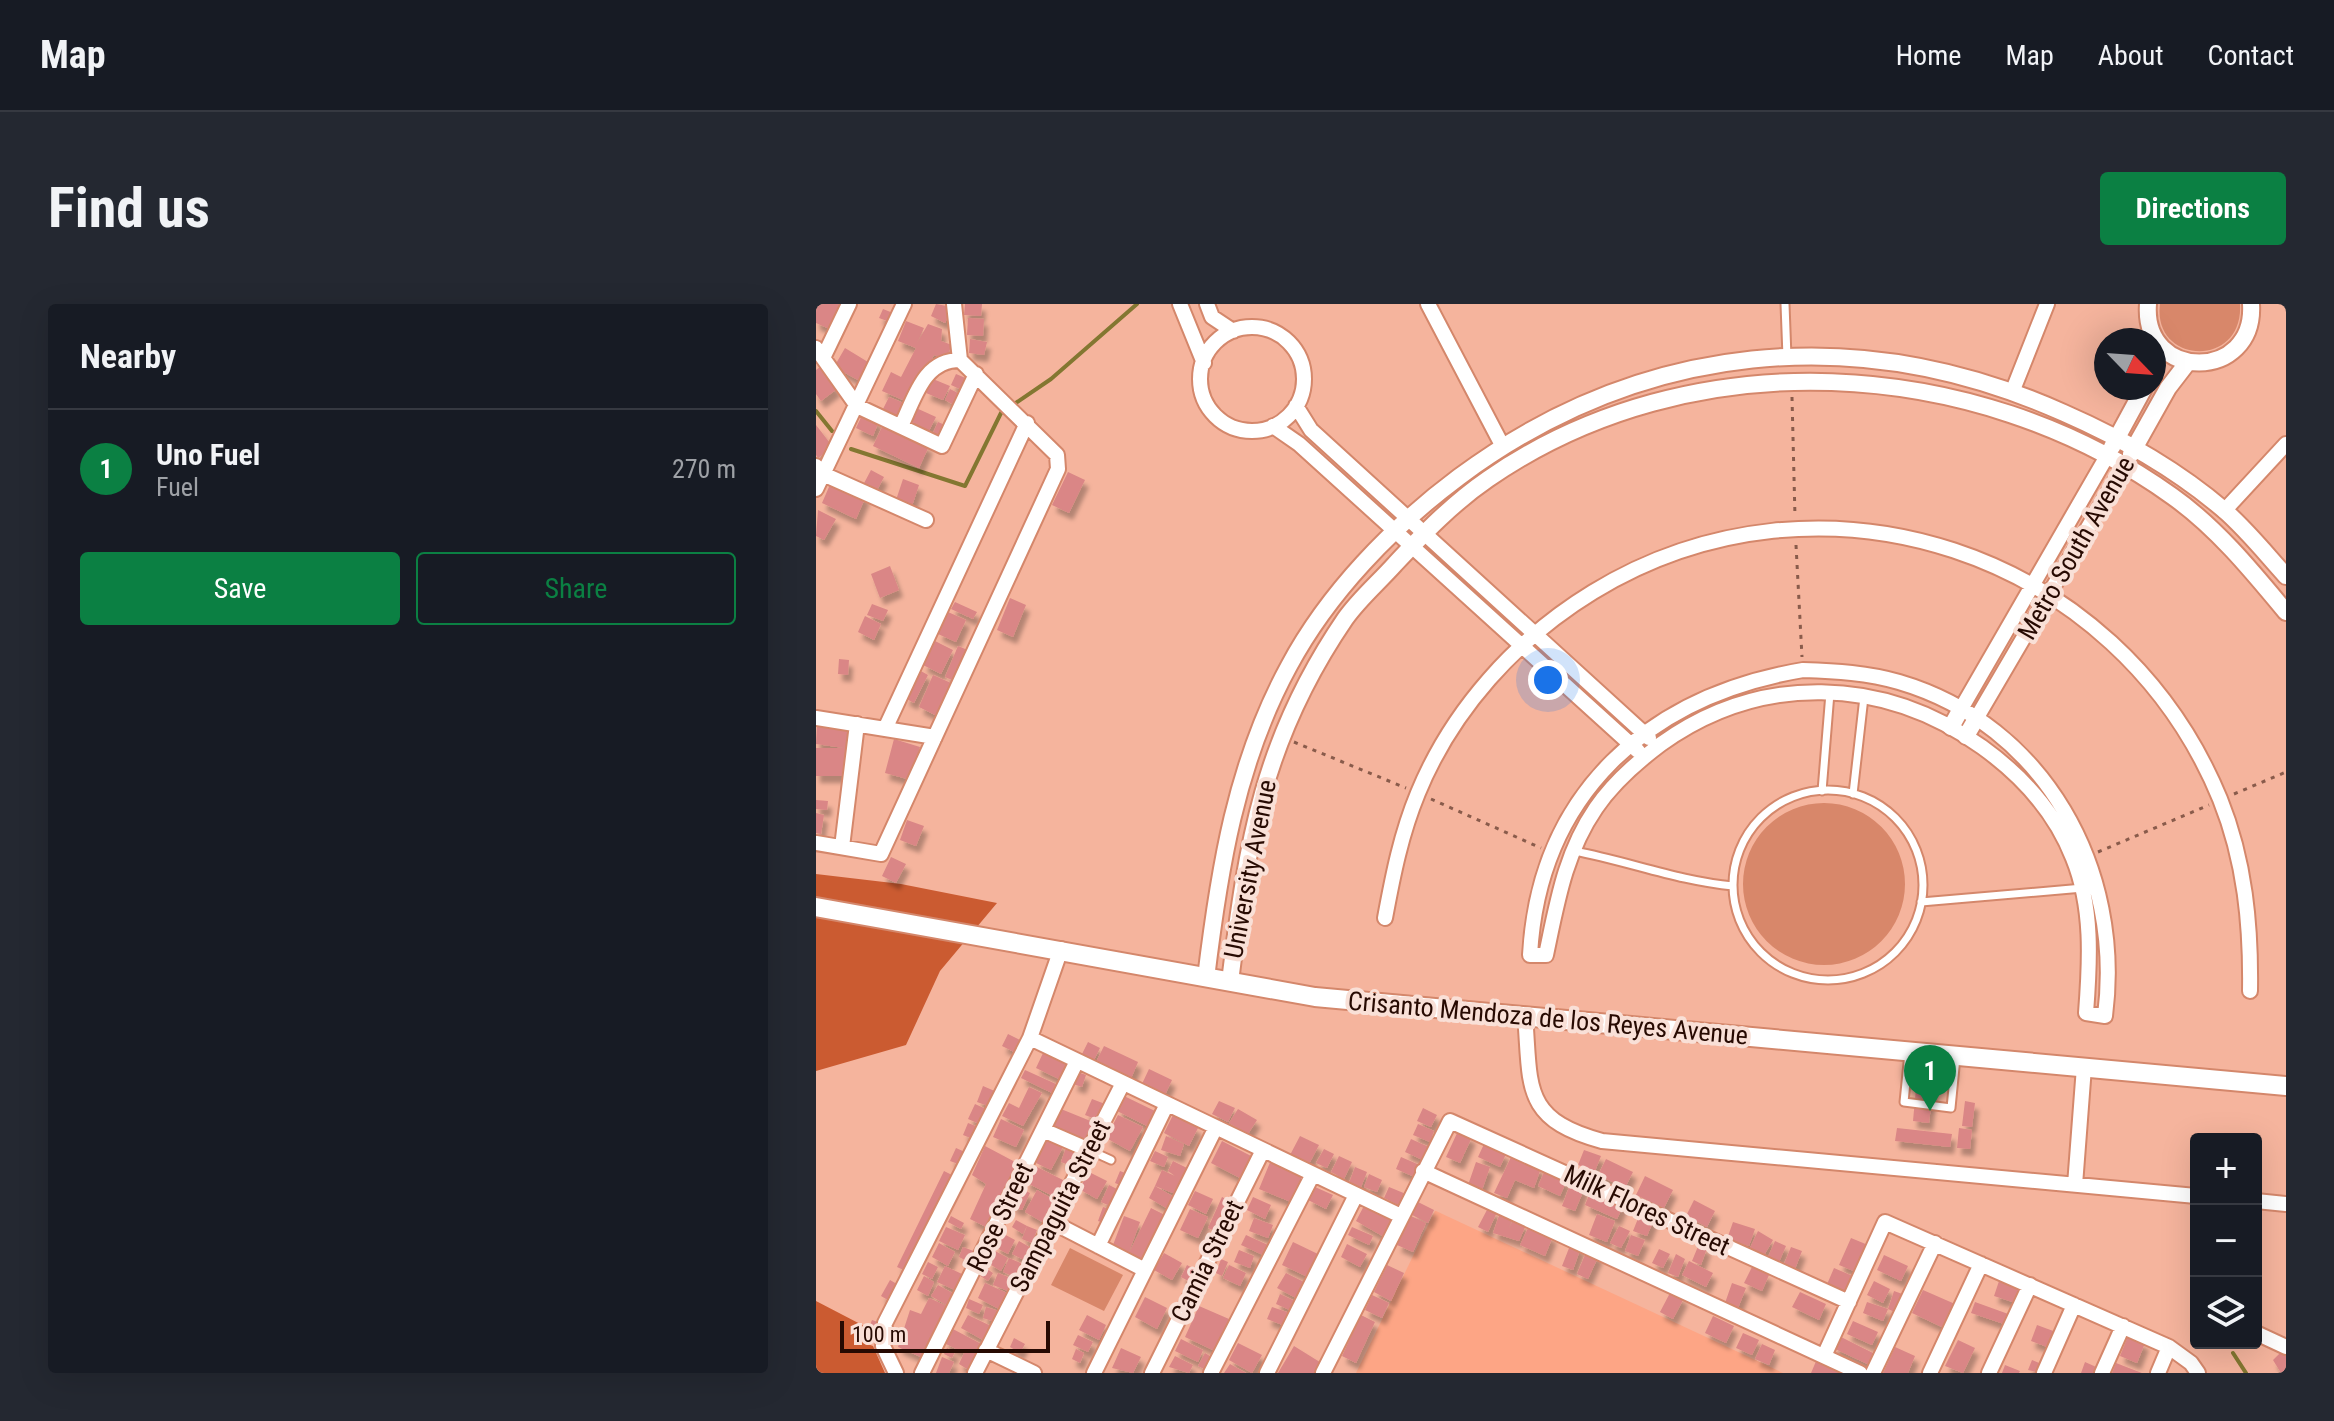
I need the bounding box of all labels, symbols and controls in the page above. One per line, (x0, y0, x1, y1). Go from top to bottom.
text: Map (40, 33, 106, 77)
text: Home (1896, 39, 1961, 72)
text: Map (2005, 39, 2054, 72)
text: About (2098, 39, 2164, 72)
text: Contact (2208, 39, 2294, 72)
button: Directions (2100, 172, 2286, 245)
text: Find us (48, 175, 210, 241)
north arrow (2094, 328, 2166, 400)
text: Nearby (80, 336, 176, 376)
text: Uno Fuel (156, 437, 260, 472)
street label: Metro South Avenue (2011, 451, 2141, 645)
text: 1 (99, 454, 113, 484)
text: 270 m (672, 454, 736, 484)
text: Fuel (156, 472, 199, 502)
button: Save (80, 552, 400, 625)
button: Share (416, 552, 736, 625)
your location (1528, 660, 1568, 700)
street label: University Avenue (1218, 777, 1282, 961)
street label: Crisanto Mendoza de los Reyes Avenue (1347, 986, 1749, 1050)
pin: 1 (1904, 1045, 1956, 1111)
street label: Sampaguita Street (1004, 1115, 1116, 1297)
map controls (2190, 1133, 2262, 1349)
button: + (2190, 1133, 2262, 1205)
street label: Rose Street (961, 1157, 1039, 1277)
street label: Milk Flores Street (1559, 1158, 1735, 1262)
street label: Camia Street (1165, 1195, 1249, 1327)
button: − (2190, 1205, 2262, 1277)
button: layers (2190, 1277, 2262, 1349)
scale bar (840, 1317, 1050, 1353)
text: 100 m (852, 1322, 906, 1347)

